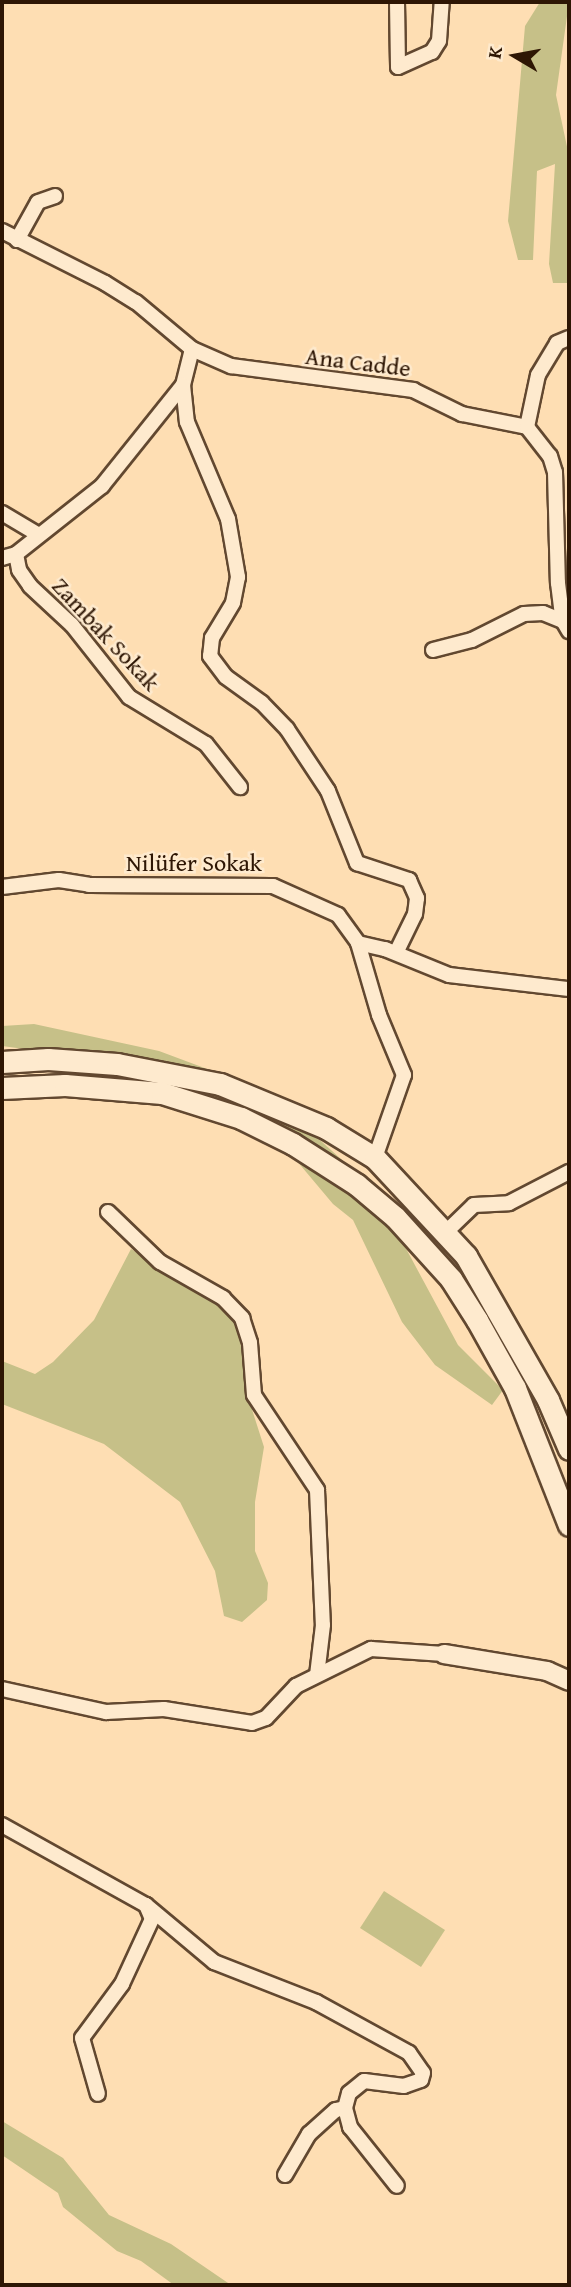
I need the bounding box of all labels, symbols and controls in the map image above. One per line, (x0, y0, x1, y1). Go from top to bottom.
north arrow (480, 21, 550, 91)
text: K (479, 44, 509, 61)
street label: Ana Cadde (304, 341, 412, 383)
street label: Zambak Sokak (46, 571, 166, 697)
street label: Nilüfer Sokak (126, 849, 262, 877)

